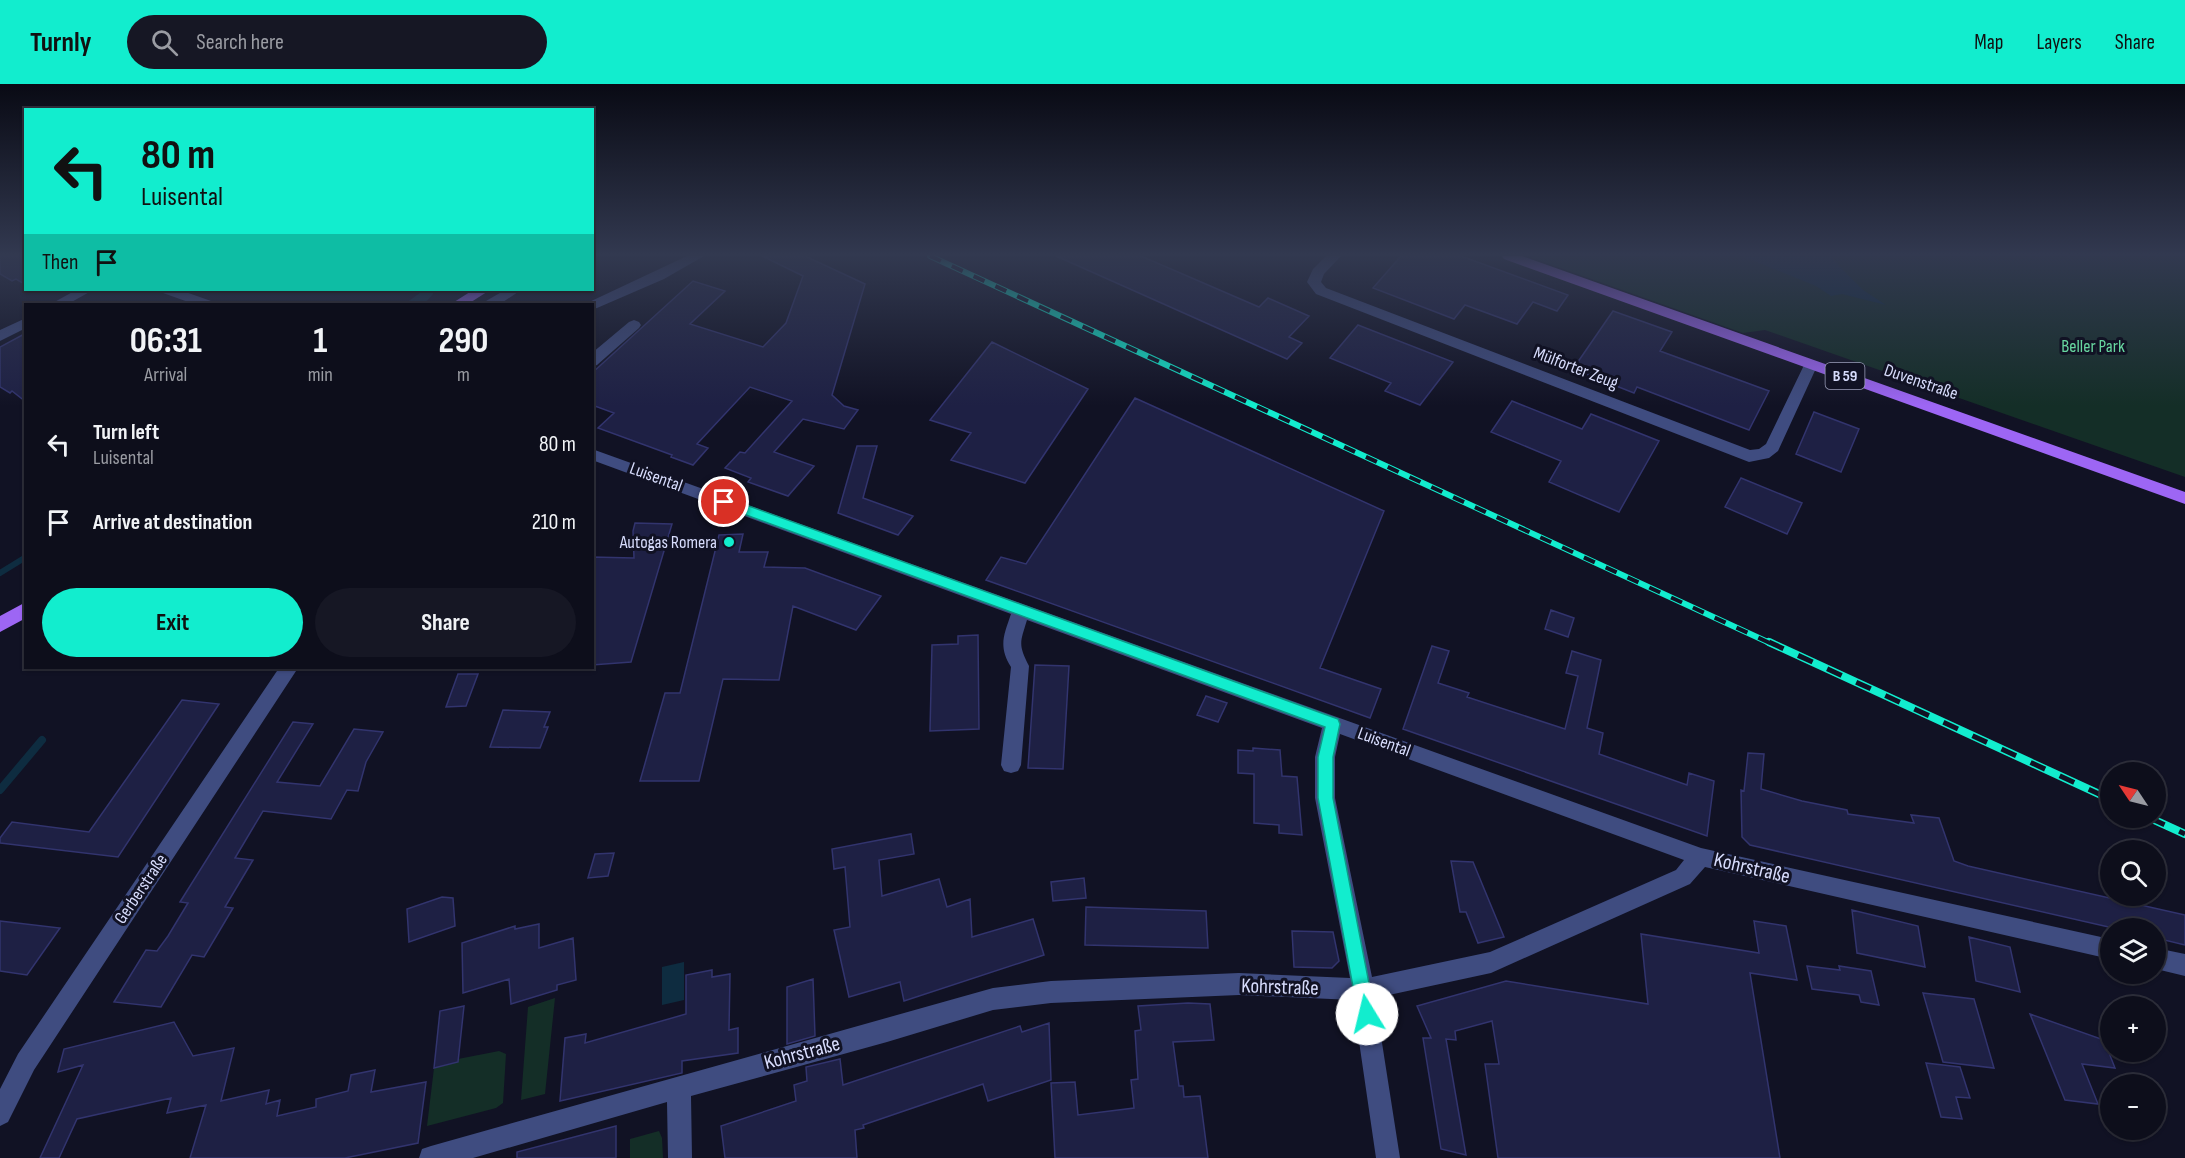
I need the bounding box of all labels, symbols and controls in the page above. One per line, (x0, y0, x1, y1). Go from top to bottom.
search box (127, 15, 547, 69)
text: Turnly (30, 26, 91, 59)
icon: search (148, 26, 181, 59)
text: Search here (196, 29, 284, 56)
text: Map (1974, 30, 2003, 55)
text: Layers (2036, 30, 2082, 55)
text: Share (2115, 30, 2155, 55)
text: 80 m (141, 130, 215, 181)
icon: left (42, 132, 120, 210)
text: Luisental (141, 181, 223, 213)
icon: arrive (90, 246, 123, 279)
text: Then (42, 249, 78, 276)
text: 06:31 (130, 320, 202, 363)
text: 1 (313, 320, 327, 363)
text: 290 (438, 320, 488, 363)
park label: Beller Park (2061, 336, 2125, 357)
street label: Mülforter Zeug (1531, 342, 1621, 394)
street label: Duvenstraße (1881, 360, 1961, 404)
text: Arrival (144, 363, 187, 387)
text: min (308, 363, 333, 387)
text: m (457, 363, 470, 387)
road number: B 59 (1826, 363, 1864, 389)
text: Turn left (93, 419, 159, 446)
icon: left (42, 428, 75, 461)
text: 80 m (539, 431, 576, 458)
text: Luisental (93, 446, 154, 470)
street label: Luisental (627, 458, 685, 496)
pin (698, 476, 749, 527)
icon: arrive (707, 485, 740, 518)
icon: arrive (42, 506, 75, 539)
text: Arrive at destination (93, 509, 252, 536)
text: 210 m (532, 509, 576, 536)
place label: Autogas Romera (619, 532, 717, 553)
marker: Autogas Romera (722, 535, 736, 549)
button: Exit (42, 588, 303, 657)
button: Share (315, 588, 576, 657)
street label: Luisental (1355, 723, 1413, 761)
north arrow (2100, 762, 2166, 828)
map controls (2100, 762, 2166, 1140)
button: search (2100, 840, 2166, 906)
street label: Kohrstraße (1711, 847, 1793, 889)
street label: Gerberstraße (110, 850, 172, 928)
button: layers (2100, 918, 2166, 984)
street label: Kohrstraße (1241, 973, 1319, 1001)
position arrow (1335, 982, 1399, 1046)
button: + (2100, 996, 2166, 1062)
street label: Kohrstraße (761, 1031, 843, 1075)
button: − (2100, 1074, 2166, 1140)

